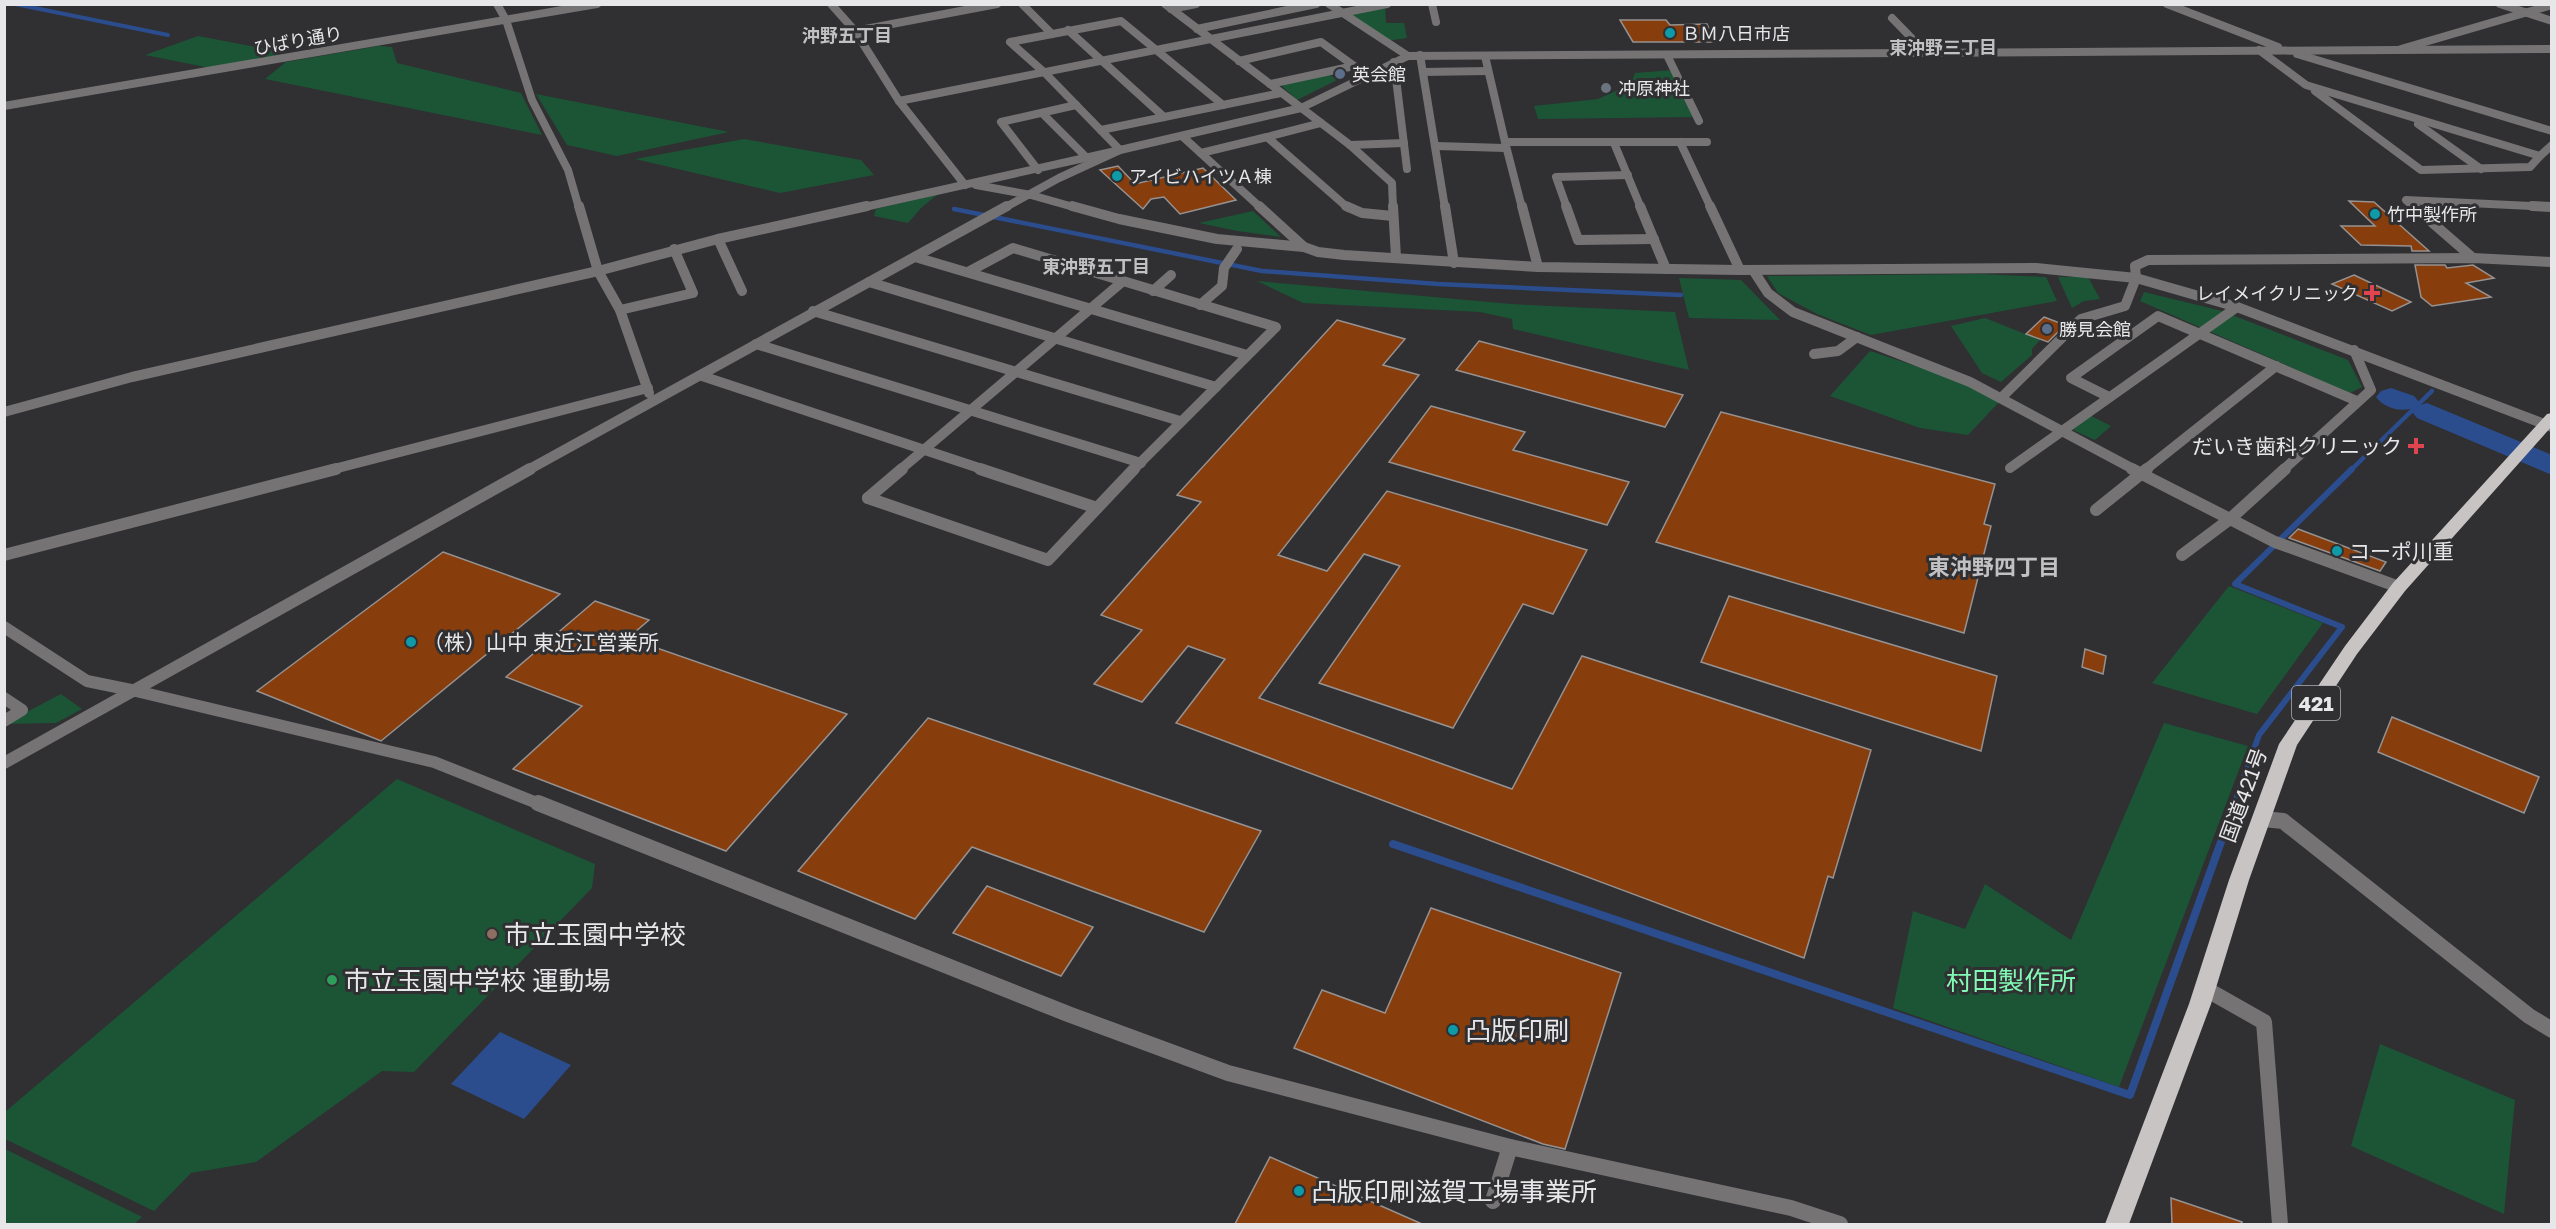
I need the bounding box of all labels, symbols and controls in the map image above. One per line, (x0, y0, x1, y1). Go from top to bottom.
street label: ひばり通り (252, 21, 344, 59)
place label: ＢＭ八日市店 (1682, 22, 1790, 44)
district label: 沖野五丁目 (802, 24, 892, 46)
marker: ＢＭ八日市店 (1663, 26, 1677, 40)
district label: 東沖野三丁目 (1889, 36, 1997, 58)
place label: 英会館 (1352, 63, 1406, 85)
marker: 英会館 (1333, 67, 1347, 81)
place label: 冲原神社 (1618, 77, 1690, 99)
marker: 冲原神社 (1599, 81, 1613, 95)
place label: アイビハイツＡ棟 (1129, 165, 1272, 187)
marker: アイビハイツＡ棟 (1110, 169, 1124, 183)
place label: 竹中製作所 (2387, 203, 2477, 225)
marker: 竹中製作所 (2368, 207, 2382, 221)
district label: 東沖野五丁目 (1042, 255, 1150, 277)
place label: レイメイクリニック (2196, 282, 2358, 304)
marker: レイメイクリニック (2363, 284, 2381, 302)
place label: 勝見会館 (2059, 318, 2131, 340)
marker: 勝見会館 (2040, 322, 2054, 336)
place label: だいき歯科クリニック (2192, 433, 2402, 459)
marker: だいき歯科クリニック (2407, 437, 2425, 455)
place label: コーポ川重 (2349, 538, 2454, 564)
marker: コーポ川重 (2330, 544, 2344, 558)
district label: 東沖野四丁目 (1928, 553, 2060, 580)
place label: （株）山中 東近江営業所 (423, 629, 659, 655)
marker: （株）山中 東近江営業所 (404, 635, 418, 649)
road number: 421 (2292, 686, 2340, 720)
street label: 国道421号 (2214, 744, 2272, 846)
place label: 市立玉園中学校 (504, 919, 686, 950)
marker: 市立玉園中学校 (485, 927, 499, 941)
place label: 市立玉園中学校 運動場 (344, 965, 611, 996)
park label: 村田製作所 (1946, 965, 2076, 996)
marker: 市立玉園中学校 運動場 (325, 973, 339, 987)
place label: 凸版印刷 (1465, 1015, 1569, 1046)
marker: 凸版印刷 (1446, 1023, 1460, 1037)
place label: 凸版印刷滋賀工場事業所 (1311, 1176, 1597, 1207)
marker: 凸版印刷滋賀工場事業所 (1292, 1184, 1306, 1198)

